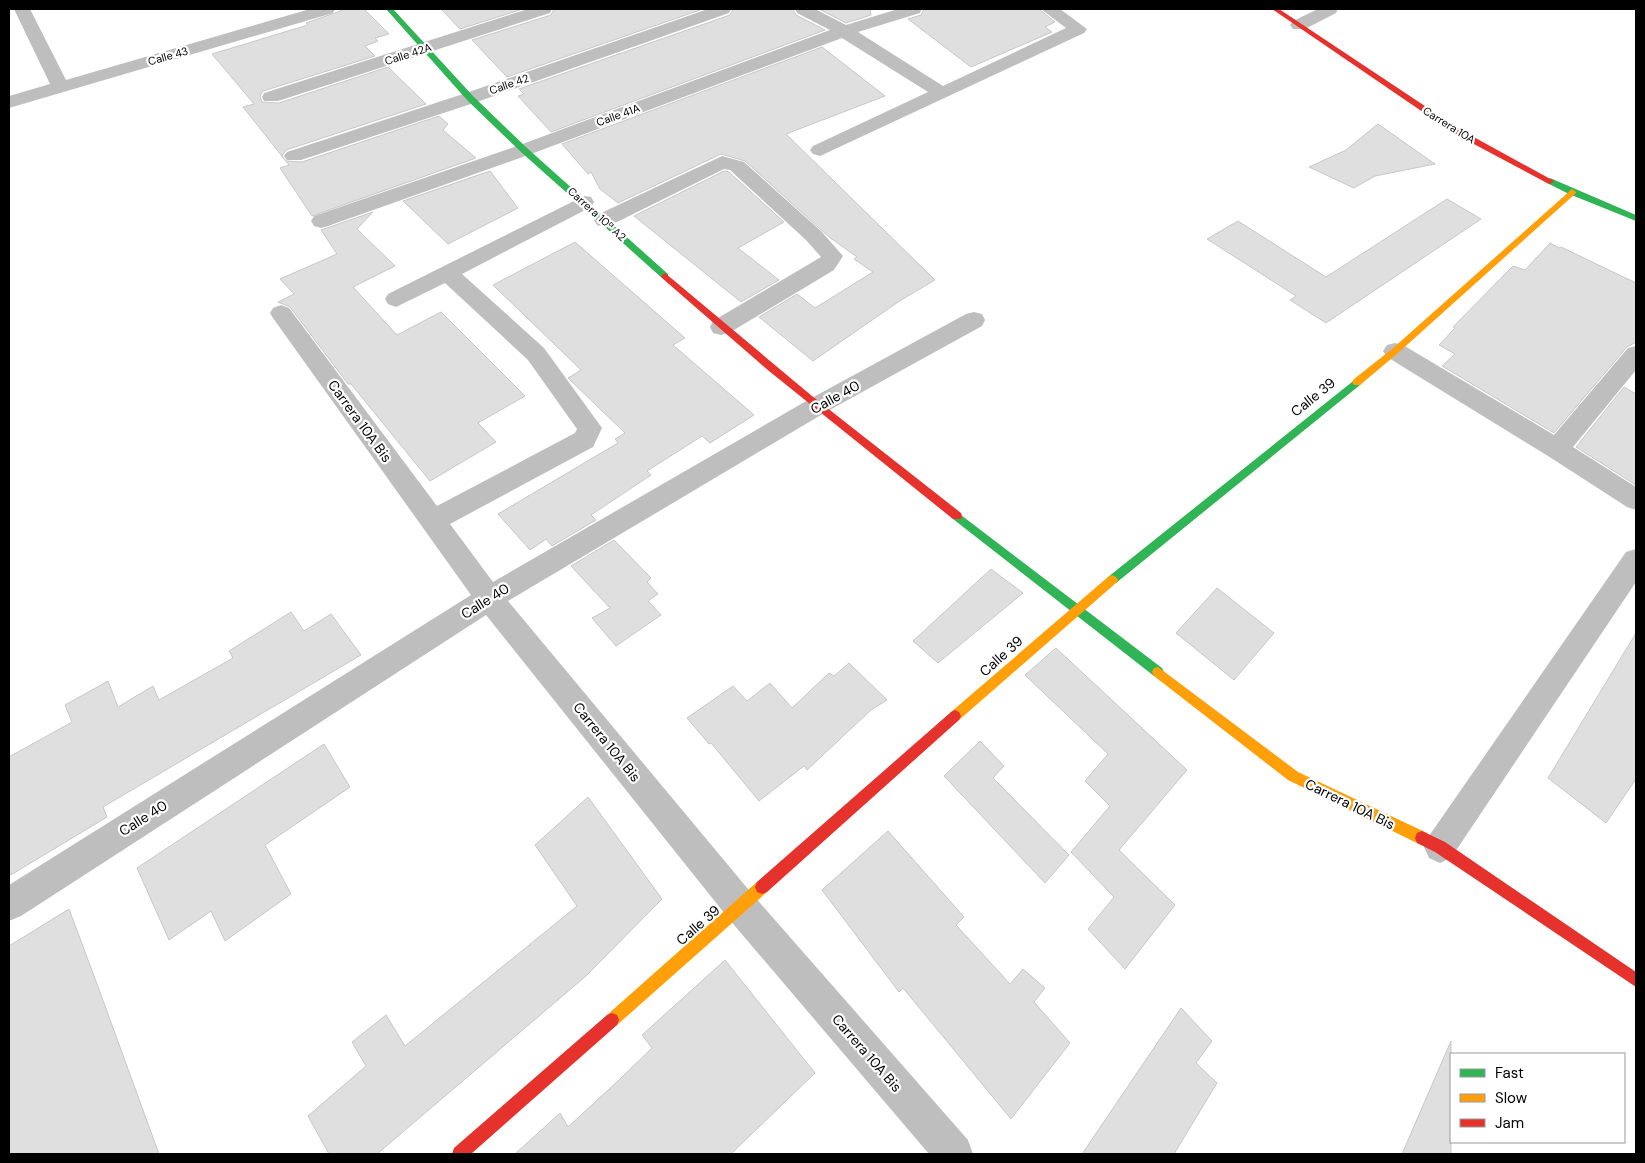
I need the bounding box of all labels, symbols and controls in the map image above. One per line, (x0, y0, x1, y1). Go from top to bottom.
street label: Calle 42A (383, 40, 433, 68)
street label: Calle 43 (146, 44, 190, 68)
street label: Calle 42 (487, 71, 531, 97)
street label: Calle 41A (594, 101, 642, 129)
street label: Carrera 10A (1420, 103, 1478, 147)
street label: Carrera 10ª A2 (565, 184, 629, 244)
street label: Calle 39 (1287, 373, 1339, 420)
street label: Carrera 10A Bis (324, 376, 396, 466)
street label: Calle 40 (807, 376, 863, 418)
street label: Calle 40 (457, 579, 513, 623)
street label: Calle 39 (976, 632, 1027, 680)
street label: Carrera 10A Bis (569, 698, 645, 786)
street label: Carrera 10A Bis (1302, 775, 1398, 833)
street label: Calle 40 (115, 796, 171, 840)
street label: Calle 39 (672, 901, 724, 949)
street label: Carrera 10A Bis (828, 1010, 906, 1096)
legend (1450, 1053, 1625, 1143)
text: Fast (1495, 1063, 1524, 1083)
text: Slow (1495, 1088, 1528, 1108)
text: Jam (1495, 1113, 1524, 1133)

